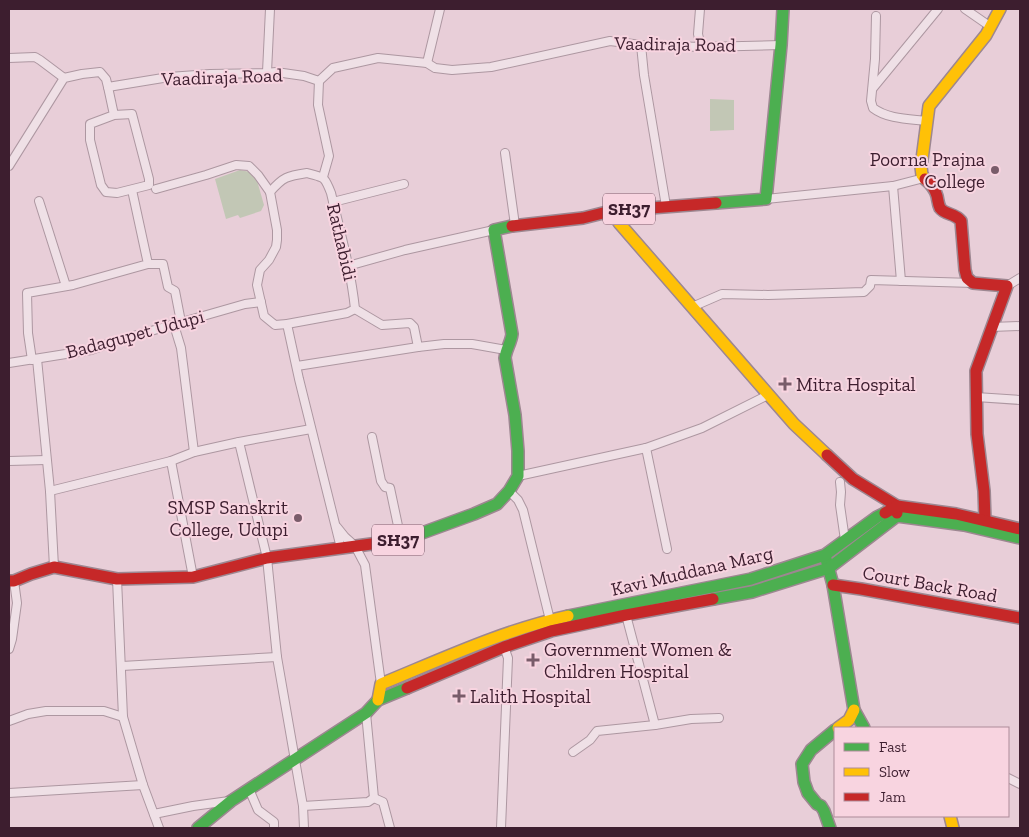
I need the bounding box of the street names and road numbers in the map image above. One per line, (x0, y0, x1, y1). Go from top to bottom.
street label: Vaadiraja Road (613, 31, 737, 57)
street label: Vaadiraja Road (160, 63, 284, 91)
road number: SH37 (603, 193, 655, 224)
street label: Rathabidi (322, 201, 362, 283)
street label: Badagupet Udupi (63, 305, 207, 363)
road number: SH37 (372, 524, 424, 556)
street label: Kavi Muddana Marg (609, 541, 776, 601)
street label: Court Back Road (861, 561, 1000, 607)

